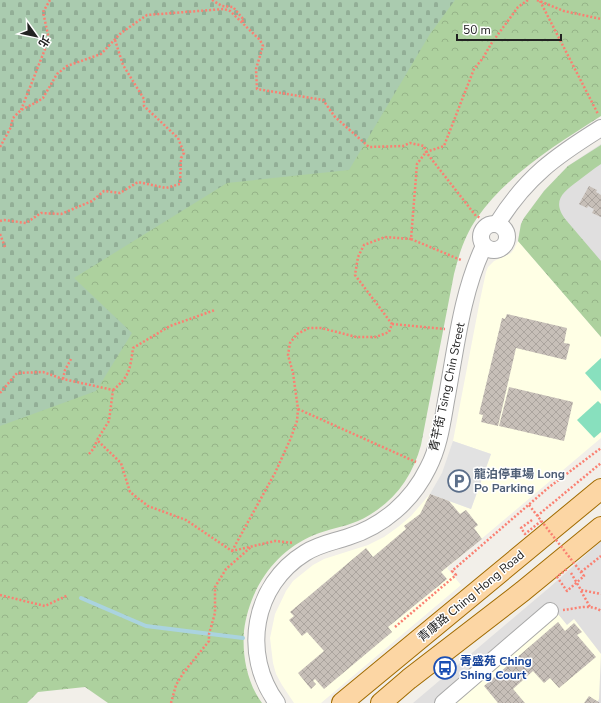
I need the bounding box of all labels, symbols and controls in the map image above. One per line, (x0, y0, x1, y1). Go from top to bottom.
north arrow (16, 16, 56, 56)
scale bar (457, 16, 561, 42)
text: 50 m (463, 22, 491, 38)
text: 北 (35, 32, 53, 50)
street label: 青芊街 Tsing Chin Street (426, 320, 469, 453)
place label: 龍泊停車場 Long Po Parking (474, 466, 565, 496)
parking icon: 龍泊停車場 Long Po Parking (446, 468, 472, 494)
street label: 青康路 Ching Hong Road (414, 547, 528, 645)
place label: 青盛苑 Ching Shing Court (460, 653, 532, 683)
bus stop icon: 青盛苑 Ching Shing Court (432, 655, 458, 681)

